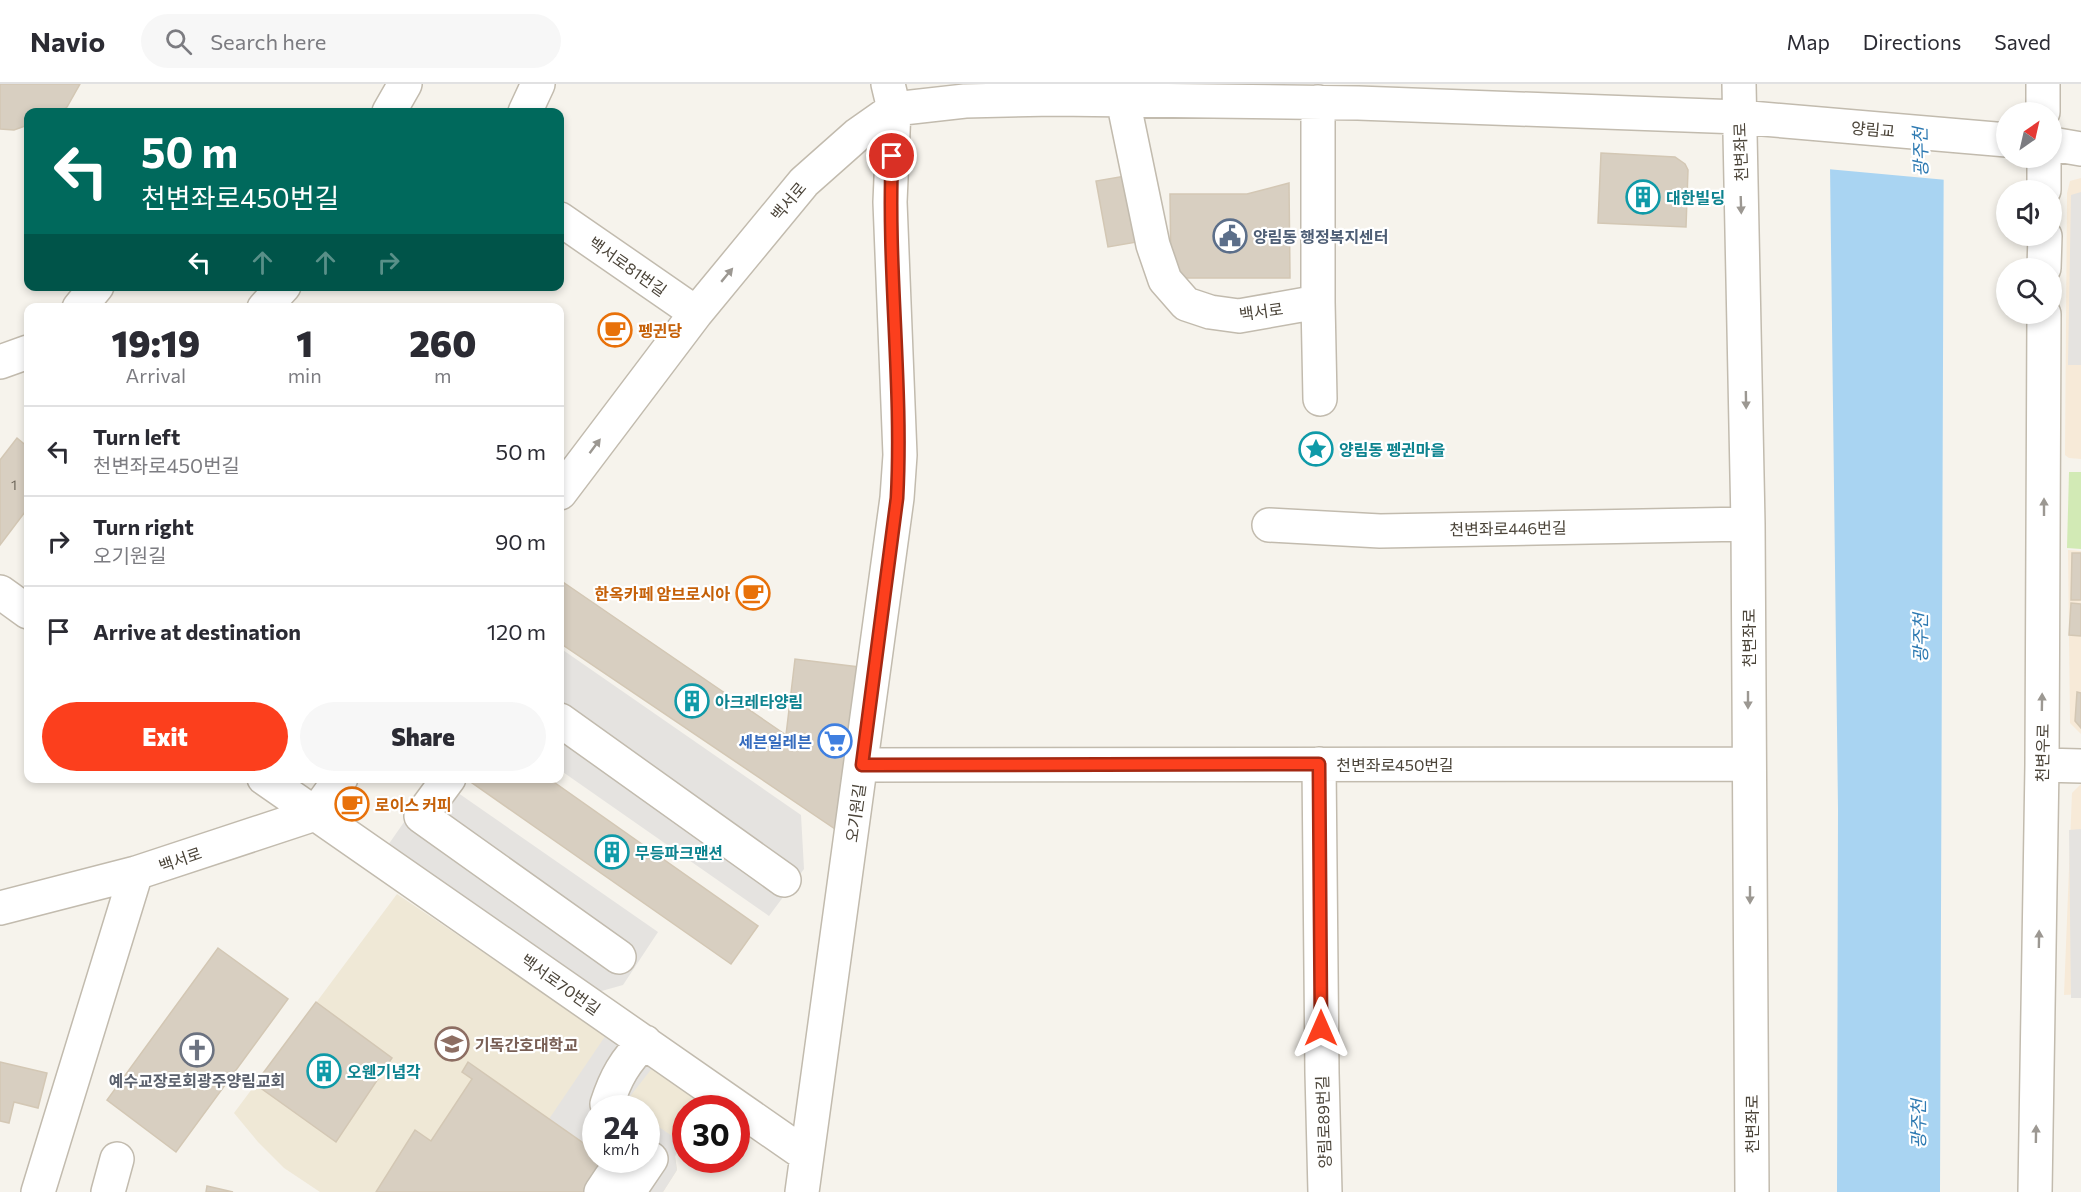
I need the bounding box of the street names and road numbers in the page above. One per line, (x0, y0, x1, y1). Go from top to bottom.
street label: 양림교 (1850, 118, 1896, 140)
street label: 천변좌로 (1729, 122, 1751, 182)
street label: 백서로 (767, 178, 810, 224)
street label: 백서로81번길 (586, 232, 670, 300)
street label: 백서로 (1238, 298, 1284, 323)
street label: 천변좌로446번길 (1449, 517, 1567, 539)
street label: 천변좌로 (1739, 608, 1758, 667)
street label: 천변우로 (2032, 723, 2052, 783)
street label: 천변좌로450번길 (1336, 755, 1454, 774)
street label: 오기원길 (841, 783, 869, 843)
street label: 백서로 (156, 843, 204, 875)
street label: 백서로70번길 (518, 950, 604, 1018)
street label: 양림로89번길 (1312, 1075, 1334, 1169)
street label: 천변좌로 (1742, 1094, 1761, 1153)

